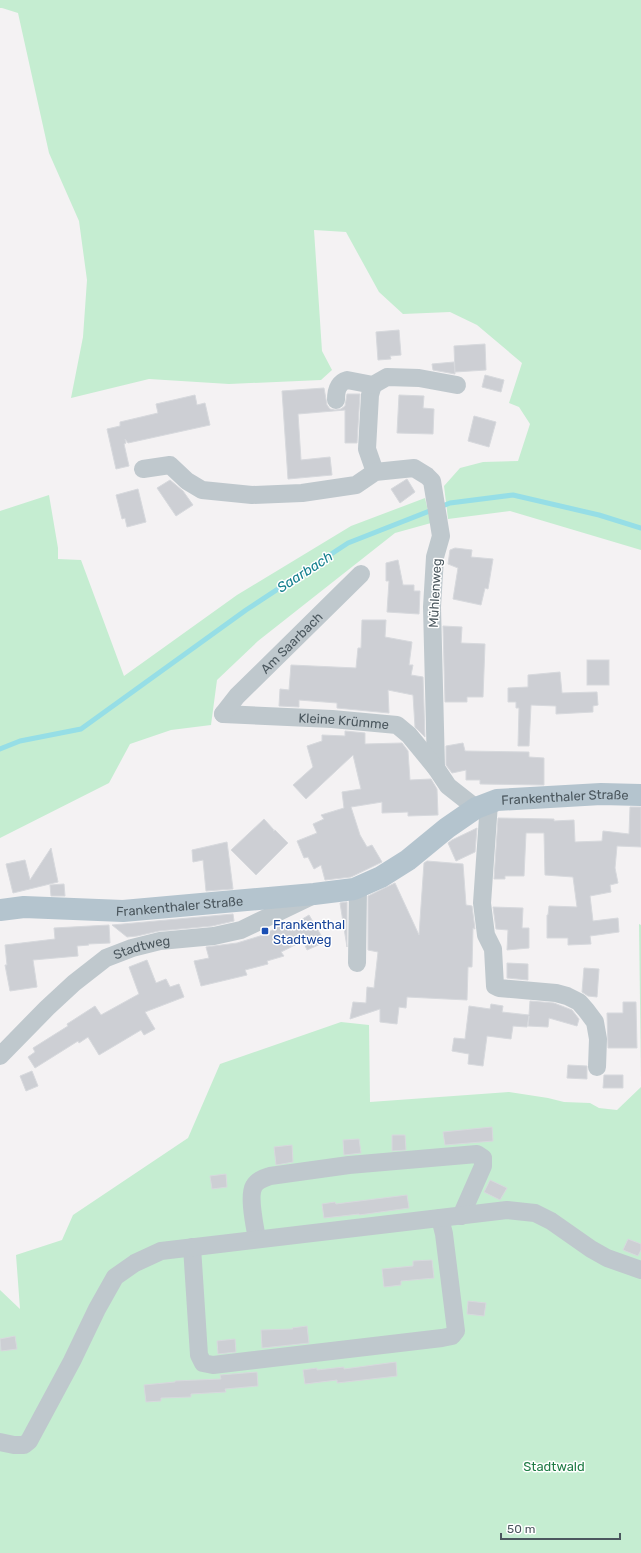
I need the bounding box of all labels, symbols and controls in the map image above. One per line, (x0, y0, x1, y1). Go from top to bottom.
water label: Saarbach (274, 548, 336, 596)
street label: Mühlenweg (426, 558, 445, 628)
street label: Am Saarbach (257, 609, 325, 676)
street label: Kleine Krümme (298, 710, 390, 732)
street label: Frankenthaler Straße (501, 786, 629, 807)
street label: Frankenthaler Straße (116, 893, 244, 919)
place label: Frankenthal Stadtweg (273, 917, 345, 948)
marker: Frankenthal Stadtweg (260, 926, 270, 936)
street label: Stadtweg (111, 933, 171, 962)
park label: Stadtwald (523, 1459, 585, 1474)
scale bar (501, 1515, 620, 1541)
text: 50 m (507, 1522, 535, 1536)

